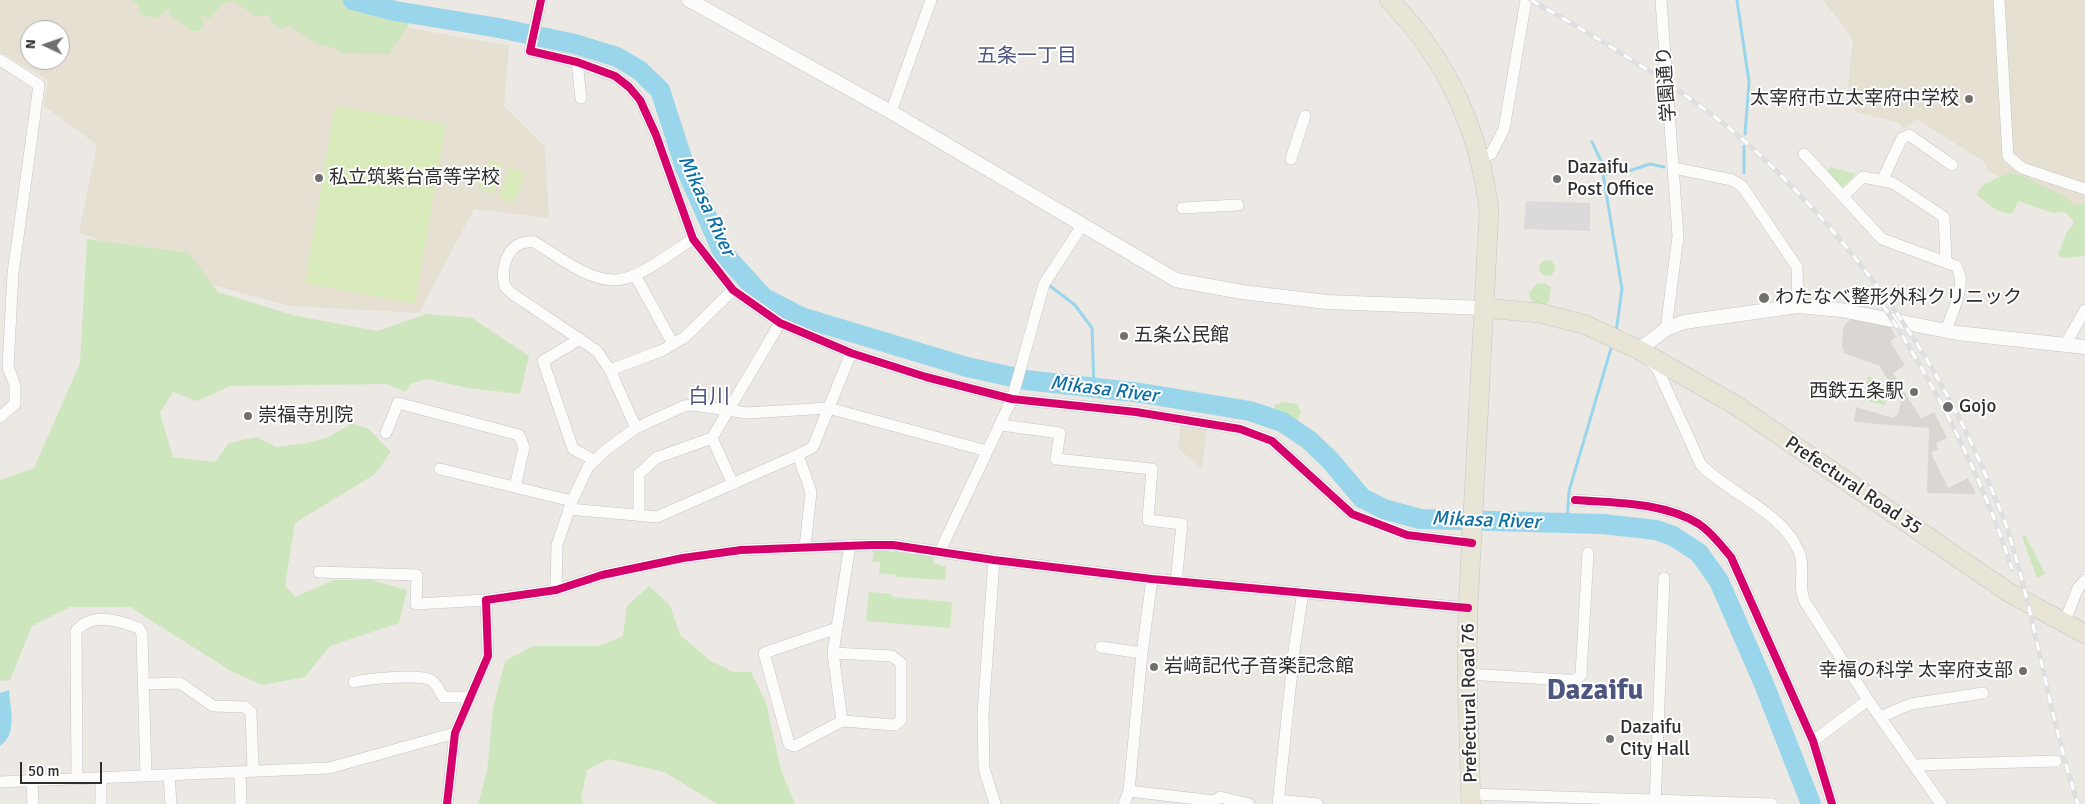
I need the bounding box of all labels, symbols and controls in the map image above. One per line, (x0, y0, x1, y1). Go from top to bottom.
north arrow (20, 20, 70, 70)
text: N (22, 39, 39, 50)
district label: 五条一丁目 (977, 45, 1077, 69)
street label: 学園通り (1653, 45, 1681, 123)
place label: 太宰府市立太宰府中学校 (1750, 88, 1959, 110)
marker: 太宰府市立太宰府中学校 (1963, 93, 1975, 105)
water label: Mikasa River (672, 152, 740, 260)
place label: Dazaifu Post Office (1567, 157, 1654, 201)
place label: 私立筑紫台高等学校 (329, 167, 500, 189)
marker: 私立筑紫台高等学校 (313, 172, 325, 184)
marker: Dazaifu Post Office (1551, 173, 1563, 185)
place label: わたなべ整形外科クリニック (1775, 287, 2022, 309)
marker: わたなべ整形外科クリニック (1757, 291, 1771, 305)
place label: 五条公民館 (1134, 325, 1229, 347)
marker: 五条公民館 (1118, 330, 1130, 342)
water label: Mikasa River (1049, 371, 1159, 409)
place label: 西鉄五条駅 (1809, 381, 1904, 403)
district label: 白川 (688, 384, 730, 410)
marker: 西鉄五条駅 (1908, 386, 1920, 398)
place label: Gojo (1959, 396, 1996, 418)
marker: Gojo (1941, 400, 1955, 414)
place label: 崇福寺別院 (258, 405, 353, 427)
marker: 崇福寺別院 (242, 410, 254, 422)
street label: Prefectural Road 35 (1780, 432, 1926, 540)
water label: Mikasa River (1431, 507, 1541, 535)
street label: Prefectural Road 76 (1457, 623, 1483, 783)
place label: 岩﨑記代子音楽記念館 (1164, 656, 1354, 678)
place label: 幸福の科学 太宰府支部 (1819, 660, 2013, 682)
marker: 岩﨑記代子音楽記念館 (1148, 661, 1160, 673)
marker: 幸福の科学 太宰府支部 (2017, 665, 2029, 677)
district label: Dazaifu (1547, 674, 1643, 708)
place label: Dazaifu City Hall (1620, 717, 1690, 761)
marker: Dazaifu City Hall (1604, 733, 1616, 745)
scale bar (22, 752, 105, 784)
text: 50 m (28, 762, 59, 780)

